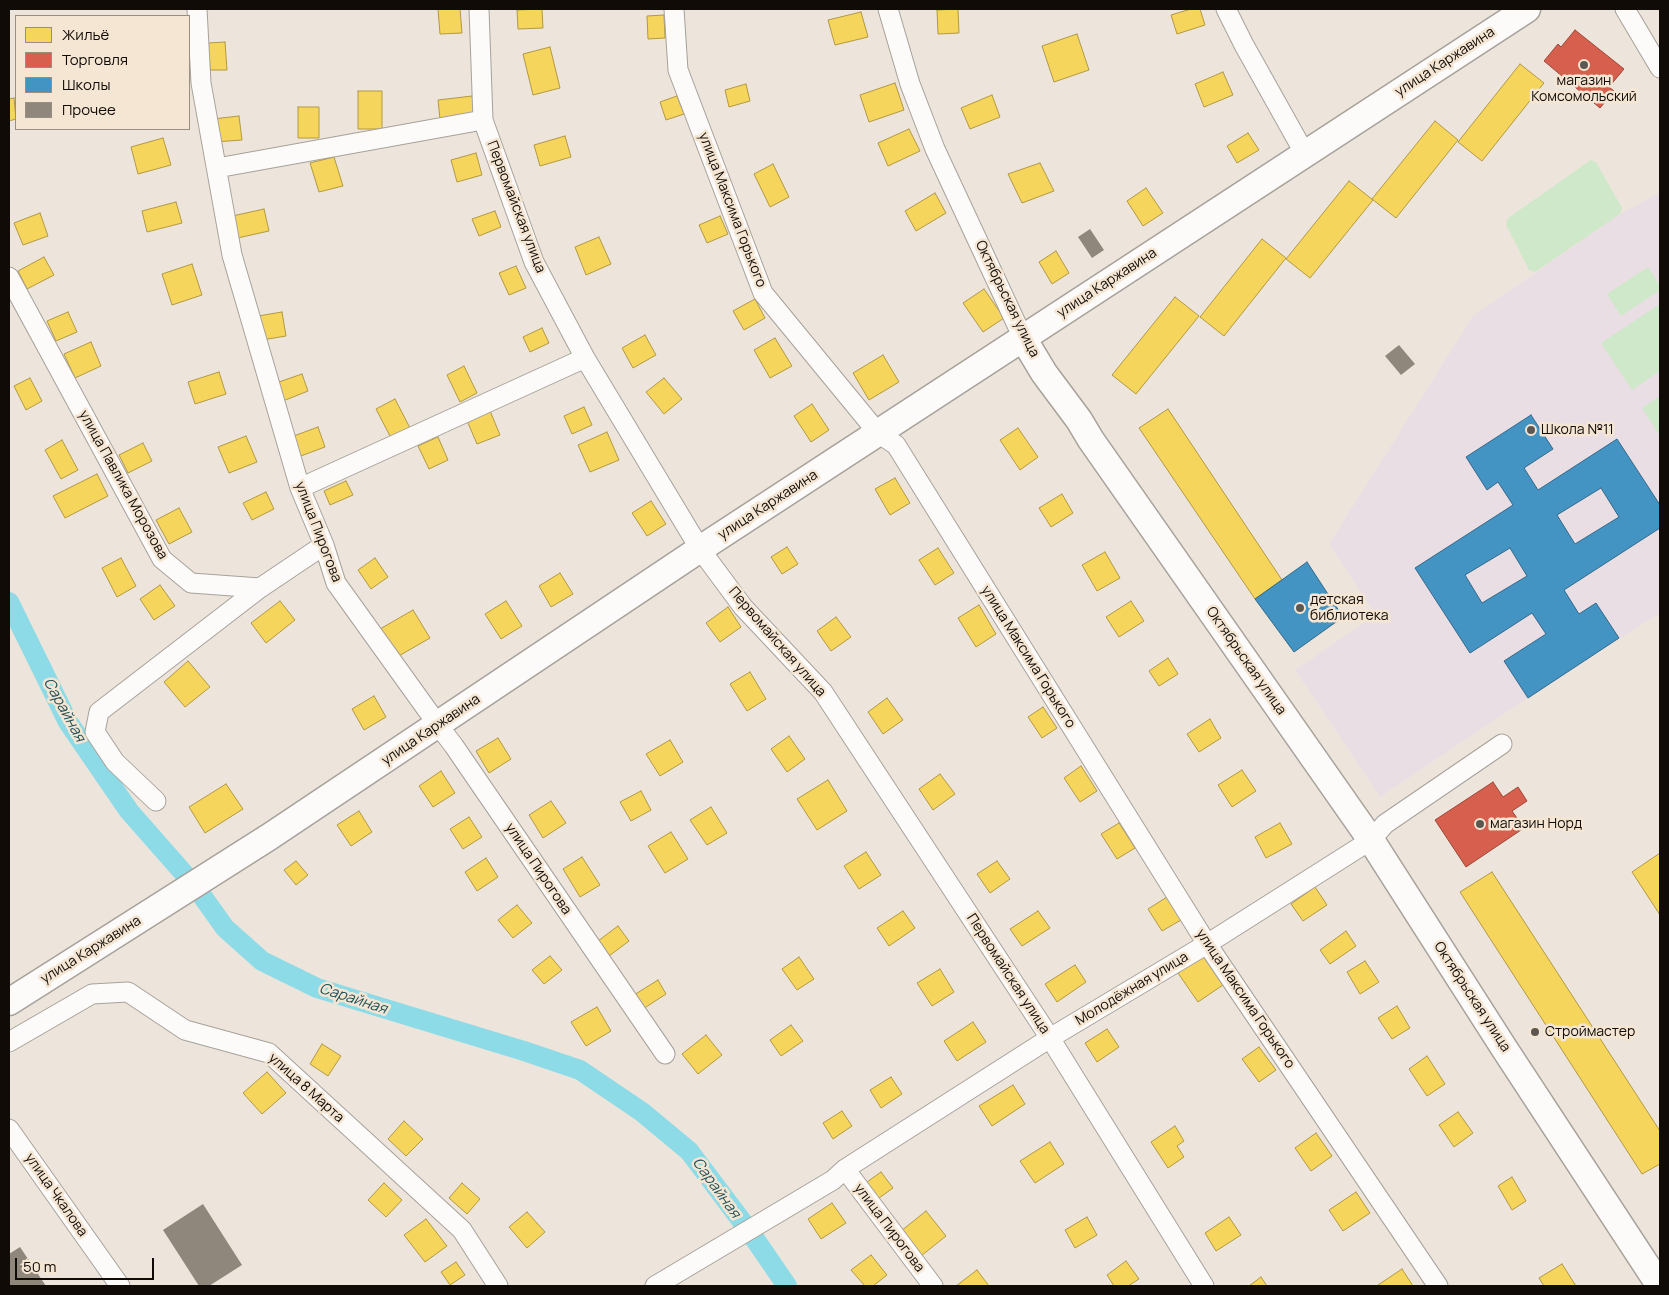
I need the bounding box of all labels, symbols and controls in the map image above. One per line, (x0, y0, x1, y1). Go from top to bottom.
legend (15, 15, 190, 130)
text: Жильё (62, 24, 109, 45)
street label: улица Каржавина (1392, 24, 1498, 100)
text: Торговля (62, 49, 128, 70)
marker: магазин Комсомольский (1578, 59, 1590, 71)
place label: магазин Комсомольский (1531, 73, 1637, 105)
text: Школы (62, 74, 110, 95)
text: Прочее (62, 99, 116, 120)
street label: улица Максима Горького (695, 130, 769, 290)
street label: Первомайская улица (483, 139, 549, 275)
street label: Октябрьская улица (971, 238, 1043, 360)
street label: улица Каржавина (1054, 245, 1160, 321)
street label: улица Павлика Морозова (75, 407, 171, 563)
place label: Школа №11 (1541, 422, 1614, 438)
marker: Школа №11 (1525, 424, 1537, 436)
street label: улица Каржавина (715, 467, 821, 543)
street label: улица Пирогова (291, 479, 345, 585)
street label: улица Максима Горького (977, 583, 1079, 731)
street label: Первомайская улица (725, 584, 829, 700)
place label: детская библиотека (1310, 592, 1388, 624)
marker: детская библиотека (1294, 602, 1306, 614)
street label: Октябрьская улица (1202, 604, 1290, 718)
water label: Сарайная (39, 675, 89, 745)
street label: улица Каржавина (379, 691, 483, 769)
place label: магазин Норд (1490, 816, 1582, 832)
marker: магазин Норд (1474, 818, 1486, 830)
street label: улица Пирогова (501, 820, 575, 918)
street label: Первомайская улица (963, 911, 1053, 1037)
street label: улица Каржавина (38, 912, 144, 988)
street label: улица Максима Горького (1192, 926, 1298, 1072)
street label: Октябрьская улица (1430, 939, 1514, 1055)
street label: Молодёжная улица (1073, 949, 1191, 1029)
water label: Сарайная (317, 980, 389, 1018)
place label: Строймастер (1545, 1024, 1635, 1040)
marker: Строймастер (1529, 1026, 1541, 1038)
street label: улица 8 Марта (265, 1050, 347, 1126)
street label: улица Чкалова (21, 1150, 91, 1240)
water label: Сарайная (688, 1154, 744, 1222)
street label: улица Пирогова (850, 1180, 928, 1276)
scale bar (18, 1248, 156, 1280)
text: 50 m (23, 1256, 57, 1277)

